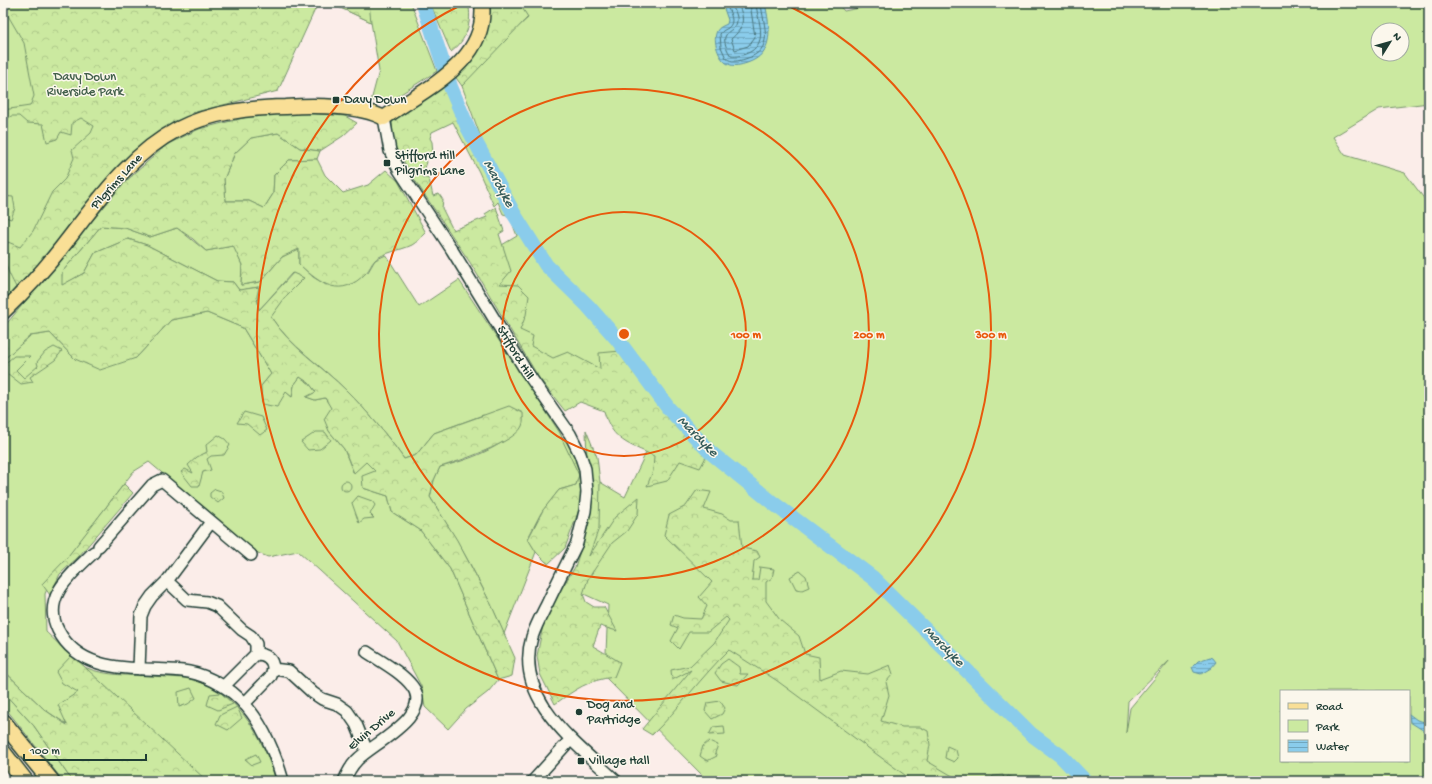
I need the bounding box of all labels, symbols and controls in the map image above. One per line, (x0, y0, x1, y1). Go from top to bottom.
north arrow (1370, 22, 1410, 62)
text: N (1389, 31, 1403, 44)
park label: Davy Down Riverside Park (47, 70, 124, 100)
place label: Davy Down (343, 93, 407, 108)
marker: Davy Down (331, 95, 341, 105)
place label: Stifford Hill Pilgrims Lane (394, 149, 465, 179)
street label: Pilgrims Lane (87, 151, 146, 214)
water label: Mardyke (479, 157, 518, 211)
marker: Stifford Hill Pilgrims Lane (382, 158, 392, 168)
street label: Stifford Hill (493, 323, 537, 383)
centre of rings (617, 327, 631, 341)
text: 100 m (730, 329, 761, 343)
text: 200 m (854, 329, 885, 343)
text: 300 m (974, 329, 1007, 343)
water label: Mardyke (673, 413, 722, 462)
water label: Mardyke (919, 623, 968, 672)
legend (1280, 690, 1410, 762)
place label: Dog and Partridge (586, 698, 641, 728)
text: Road (1316, 701, 1343, 715)
street label: Elvin Drive (345, 706, 399, 754)
marker: Dog and Partridge (574, 707, 584, 717)
text: Park (1315, 721, 1341, 735)
scale bar (24, 736, 146, 762)
text: Water (1316, 741, 1350, 755)
text: 100 m (29, 745, 60, 759)
place label: Village Hall (588, 754, 650, 769)
marker: Village Hall (576, 756, 586, 766)

